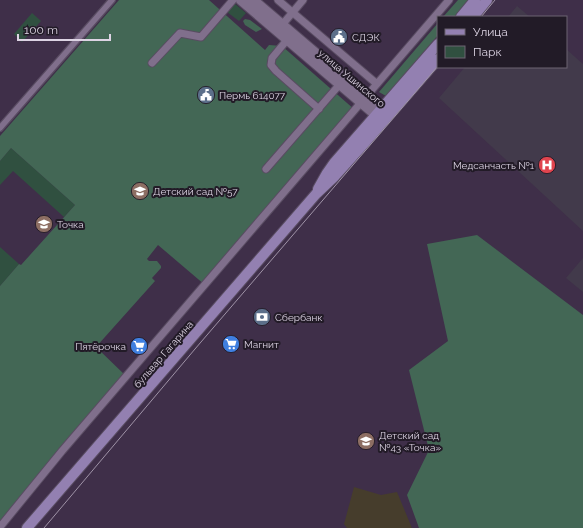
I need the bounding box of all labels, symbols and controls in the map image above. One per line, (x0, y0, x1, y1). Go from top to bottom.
scale bar (18, 16, 110, 42)
legend (437, 16, 567, 68)
text: 100 m (24, 23, 58, 37)
text: Улица (473, 25, 508, 39)
public building icon: СДЭК (329, 27, 349, 47)
place label: СДЭК (352, 32, 380, 43)
text: Парк (473, 45, 502, 59)
street label: улица Ушинского (316, 47, 387, 109)
public building icon: Пермь 614077 (196, 85, 216, 105)
place label: Пермь 614077 (219, 90, 286, 101)
hospital icon: Медсанчасть №1 (537, 155, 557, 175)
place label: Медсанчасть №1 (453, 160, 535, 171)
school or university icon: Детский сад №57 (130, 181, 150, 201)
place label: Детский сад №57 (153, 186, 238, 197)
school or university icon: Точка (34, 214, 54, 234)
place label: Точка (57, 219, 84, 230)
bank icon: Сбербанк (252, 307, 272, 327)
place label: Сбербанк (275, 312, 323, 323)
street label: бульвар Гагарина (131, 319, 195, 390)
supermarket icon: Магнит (221, 334, 241, 354)
supermarket icon: Пятёрочка (129, 336, 149, 356)
place label: Магнит (244, 339, 279, 350)
place label: Пятёрочка (75, 341, 126, 352)
place label: Детский сад №43 «Точка» (379, 430, 441, 453)
school or university icon: Детский сад №43 «Точка» (356, 431, 376, 451)

